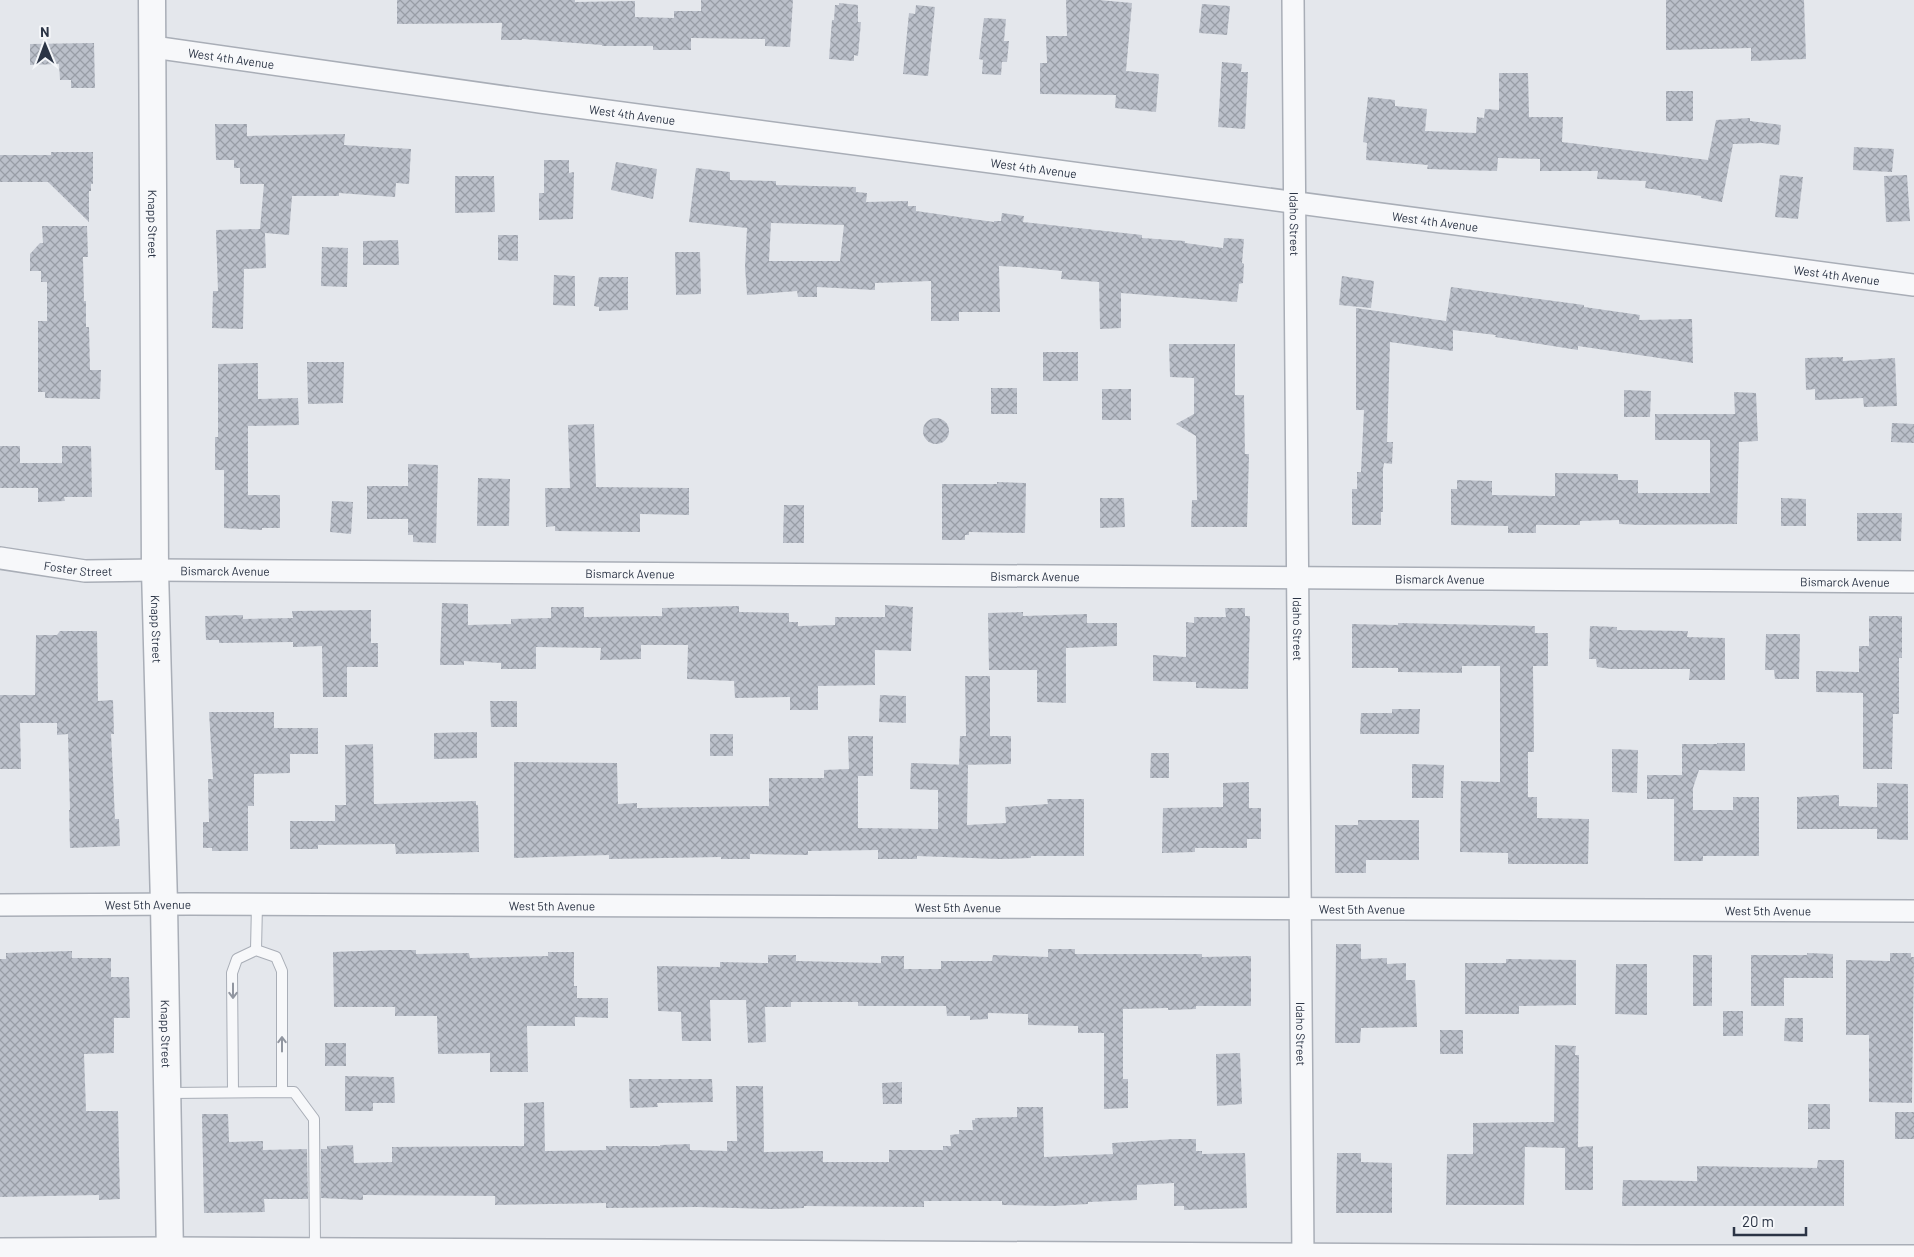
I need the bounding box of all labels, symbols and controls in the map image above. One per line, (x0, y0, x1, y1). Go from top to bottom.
north arrow (20, 20, 70, 70)
text: N (40, 23, 50, 40)
street label: West 4th Avenue (187, 45, 275, 71)
street label: West 4th Avenue (588, 102, 676, 127)
street label: West 4th Avenue (990, 155, 1078, 180)
street label: Knapp Street (146, 190, 160, 258)
street label: Idaho Street (1288, 192, 1302, 256)
street label: West 4th Avenue (1391, 209, 1479, 234)
street label: West 4th Avenue (1793, 262, 1881, 287)
street label: Foster Street (43, 558, 113, 578)
street label: Bismarck Avenue (180, 563, 270, 578)
street label: Bismarck Avenue (585, 566, 675, 581)
street label: Bismarck Avenue (990, 569, 1080, 583)
street label: Bismarck Avenue (1395, 571, 1485, 586)
street label: Bismarck Avenue (1800, 574, 1890, 589)
street label: Knapp Street (149, 595, 165, 663)
street label: Idaho Street (1291, 597, 1305, 661)
street label: West 5th Avenue (105, 897, 191, 911)
street label: West 5th Avenue (509, 898, 595, 913)
street label: West 5th Avenue (915, 900, 1001, 914)
street label: West 5th Avenue (1319, 902, 1405, 916)
street label: West 5th Avenue (1725, 903, 1811, 918)
one-way arrow (228, 983, 237, 999)
street label: Knapp Street (159, 1000, 174, 1068)
street label: Idaho Street (1294, 1002, 1308, 1066)
one-way arrow (277, 1036, 287, 1052)
scale bar (1734, 1204, 1806, 1236)
text: 20 m (1742, 1212, 1774, 1230)

